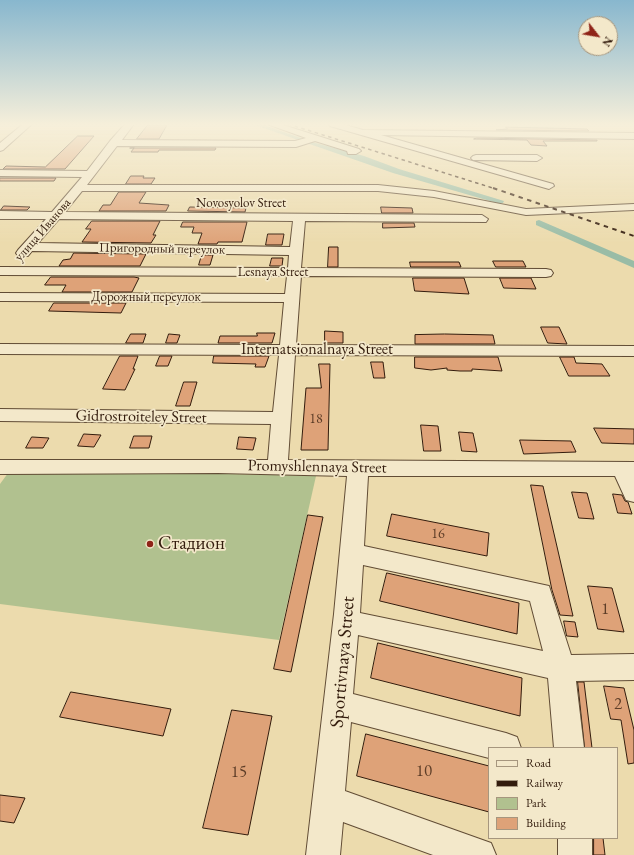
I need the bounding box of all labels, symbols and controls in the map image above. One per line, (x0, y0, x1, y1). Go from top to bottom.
north arrow (578, 16, 618, 56)
text: N (599, 34, 616, 49)
street label: улица Иванова (12, 195, 74, 265)
street label: Novosyolov Street (196, 195, 286, 211)
street label: Пригородный переулок (99, 240, 225, 258)
street label: Lesnaya Street (238, 264, 308, 280)
street label: Дорожный переулок (91, 289, 201, 305)
street label: Internatsionalnaya Street (241, 340, 393, 360)
street label: Gidrostroiteley Street (75, 406, 207, 428)
house number: 18 (309, 411, 323, 427)
street label: Promyshlennaya Street (247, 456, 387, 478)
house number: 16 (431, 526, 445, 542)
place label: Стадион (158, 533, 225, 555)
marker: Стадион (145, 539, 155, 549)
street label: Sportivnaya Street (326, 595, 360, 729)
house number: 1 (601, 599, 609, 619)
house number: 2 (614, 694, 622, 714)
legend (488, 747, 618, 839)
text: Road (526, 755, 551, 771)
house number: 10 (416, 761, 432, 781)
house number: 15 (231, 762, 247, 782)
text: Railway (526, 775, 563, 791)
text: Park (526, 795, 546, 811)
text: Building (526, 815, 566, 831)

